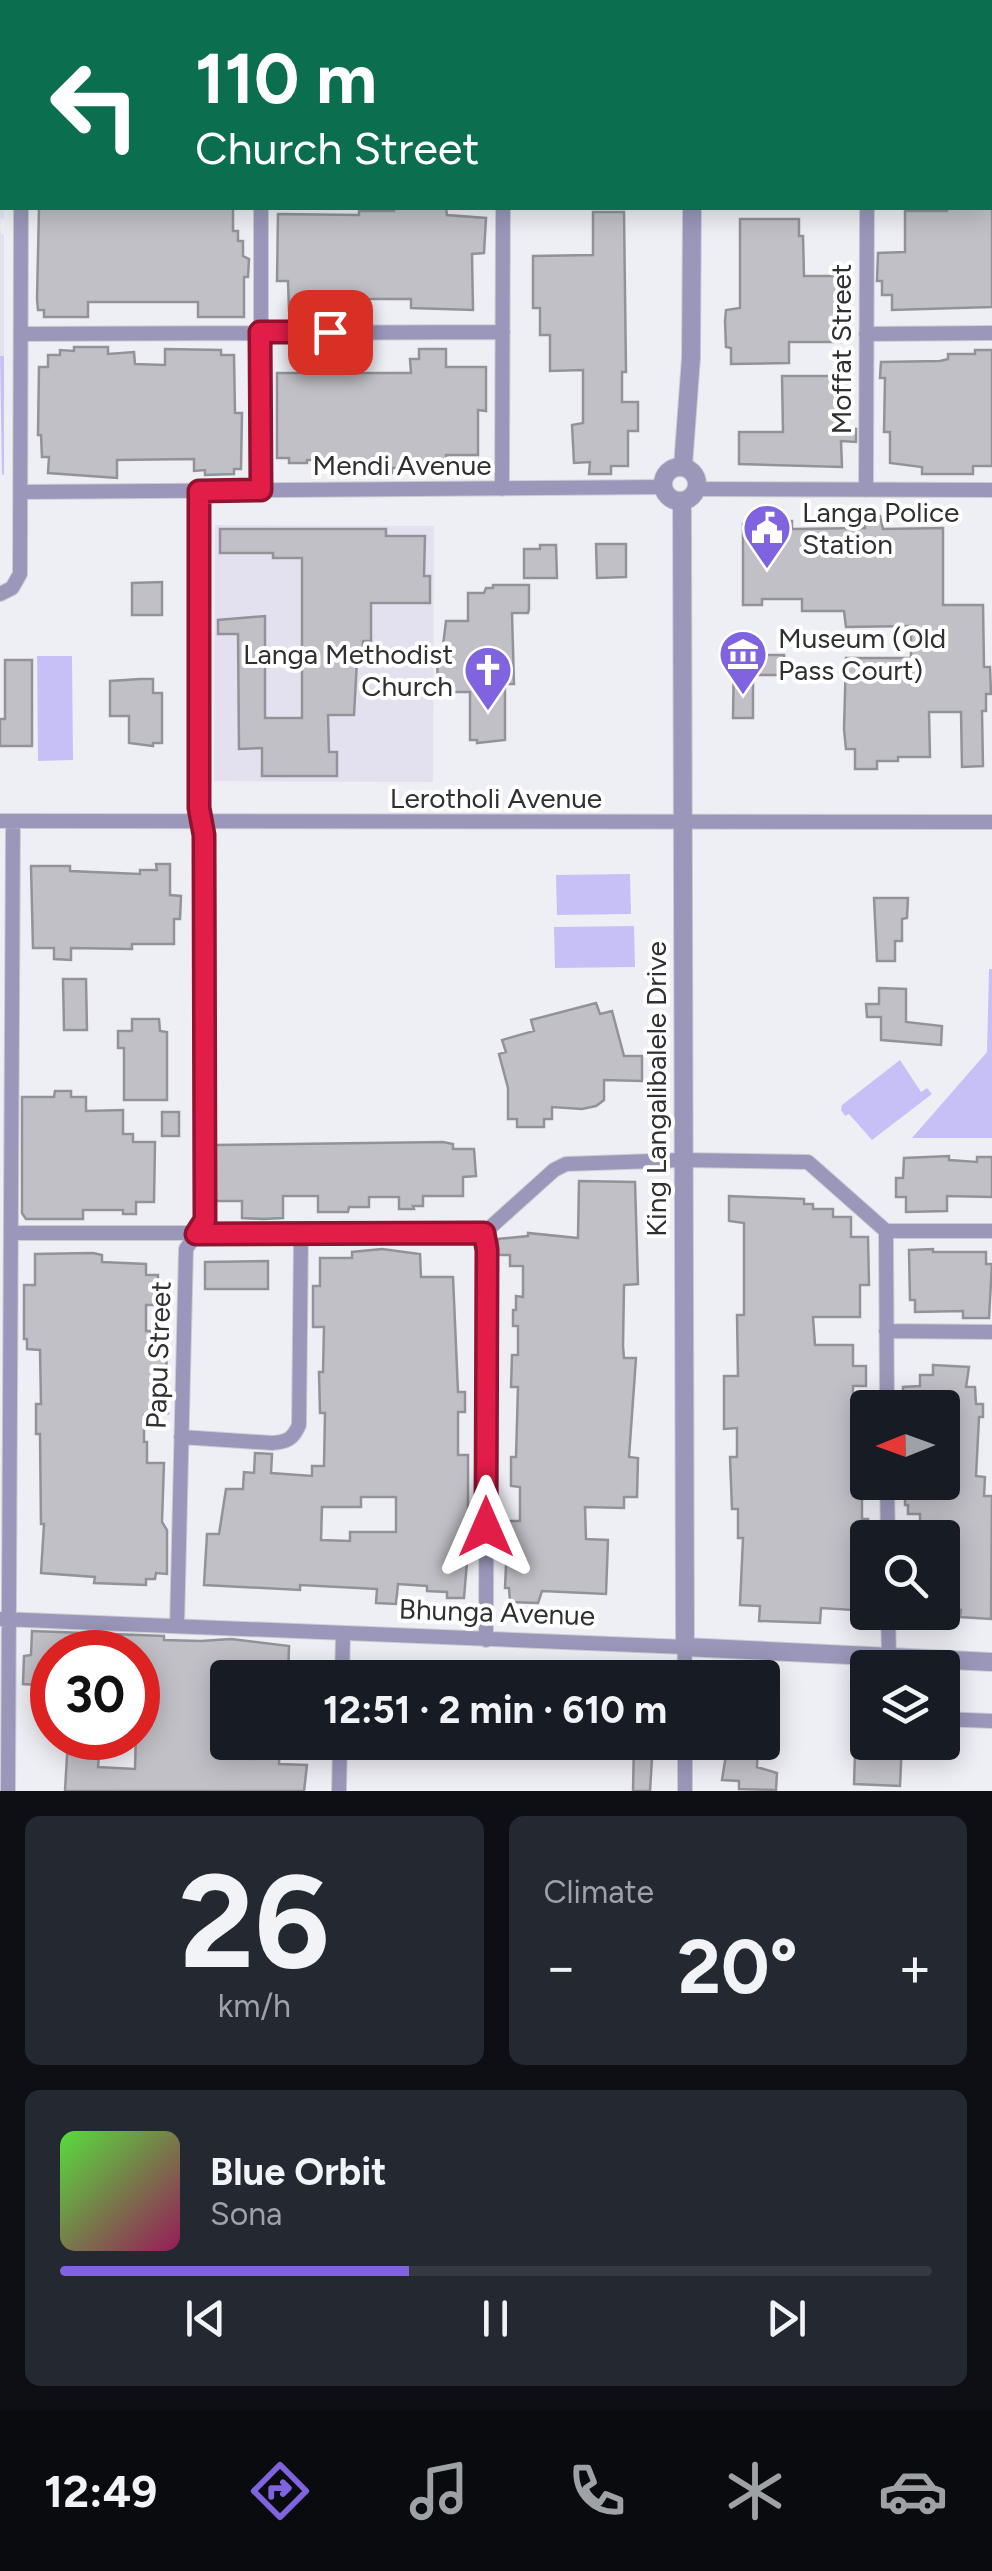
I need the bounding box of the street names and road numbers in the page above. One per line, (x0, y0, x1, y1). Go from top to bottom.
street label: Moffat Street (824, 264, 858, 434)
street label: Mendi Avenue (312, 448, 492, 482)
street label: Lerotholi Avenue (390, 781, 602, 815)
street label: King Langalibalele Drive (639, 941, 673, 1237)
street label: Papu Street (138, 1281, 178, 1429)
street label: Bhunga Avenue (398, 1592, 596, 1632)

